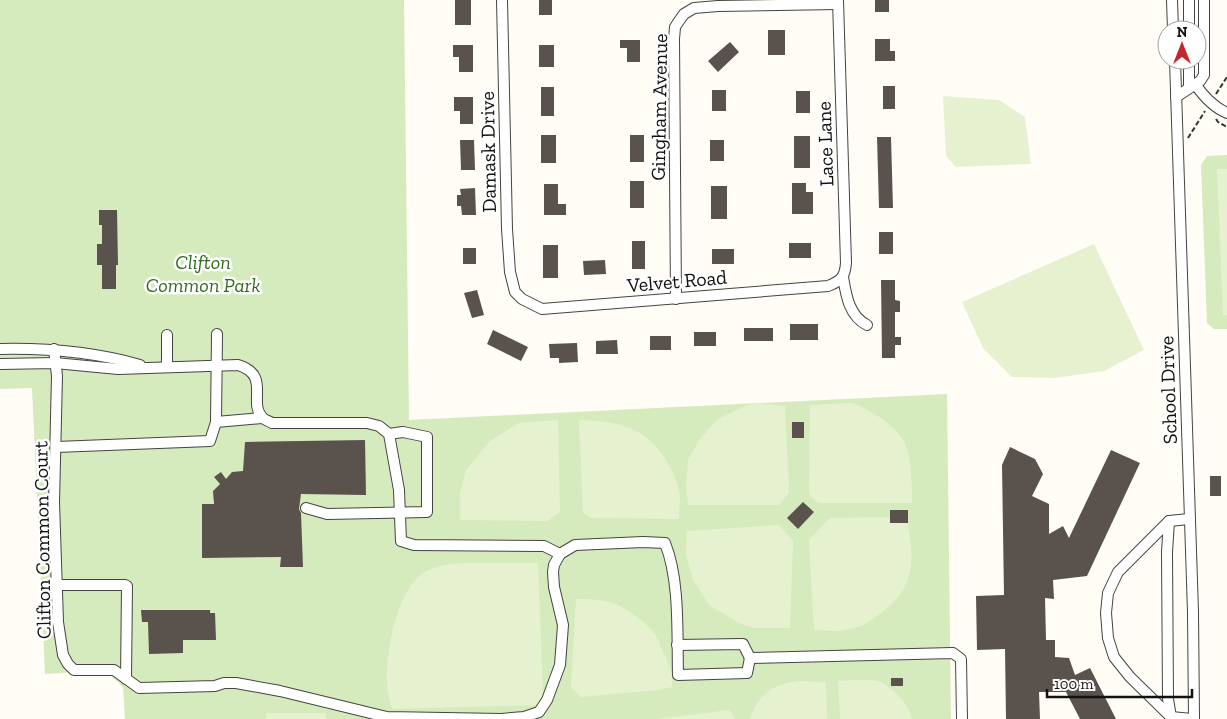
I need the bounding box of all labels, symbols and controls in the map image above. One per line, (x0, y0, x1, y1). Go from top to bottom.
north arrow (1157, 20, 1207, 70)
text: N (1177, 24, 1188, 41)
street label: Gingham Avenue (646, 33, 672, 181)
street label: Damask Drive (475, 91, 501, 213)
street label: Lace Lane (812, 101, 838, 187)
park label: Clifton Common Park (146, 250, 260, 297)
street label: Velvet Road (625, 265, 728, 297)
street label: School Drive (1154, 335, 1182, 445)
street label: Clifton Common Court (28, 440, 56, 639)
scale bar (1047, 666, 1192, 698)
text: 100 m (1054, 675, 1093, 693)

